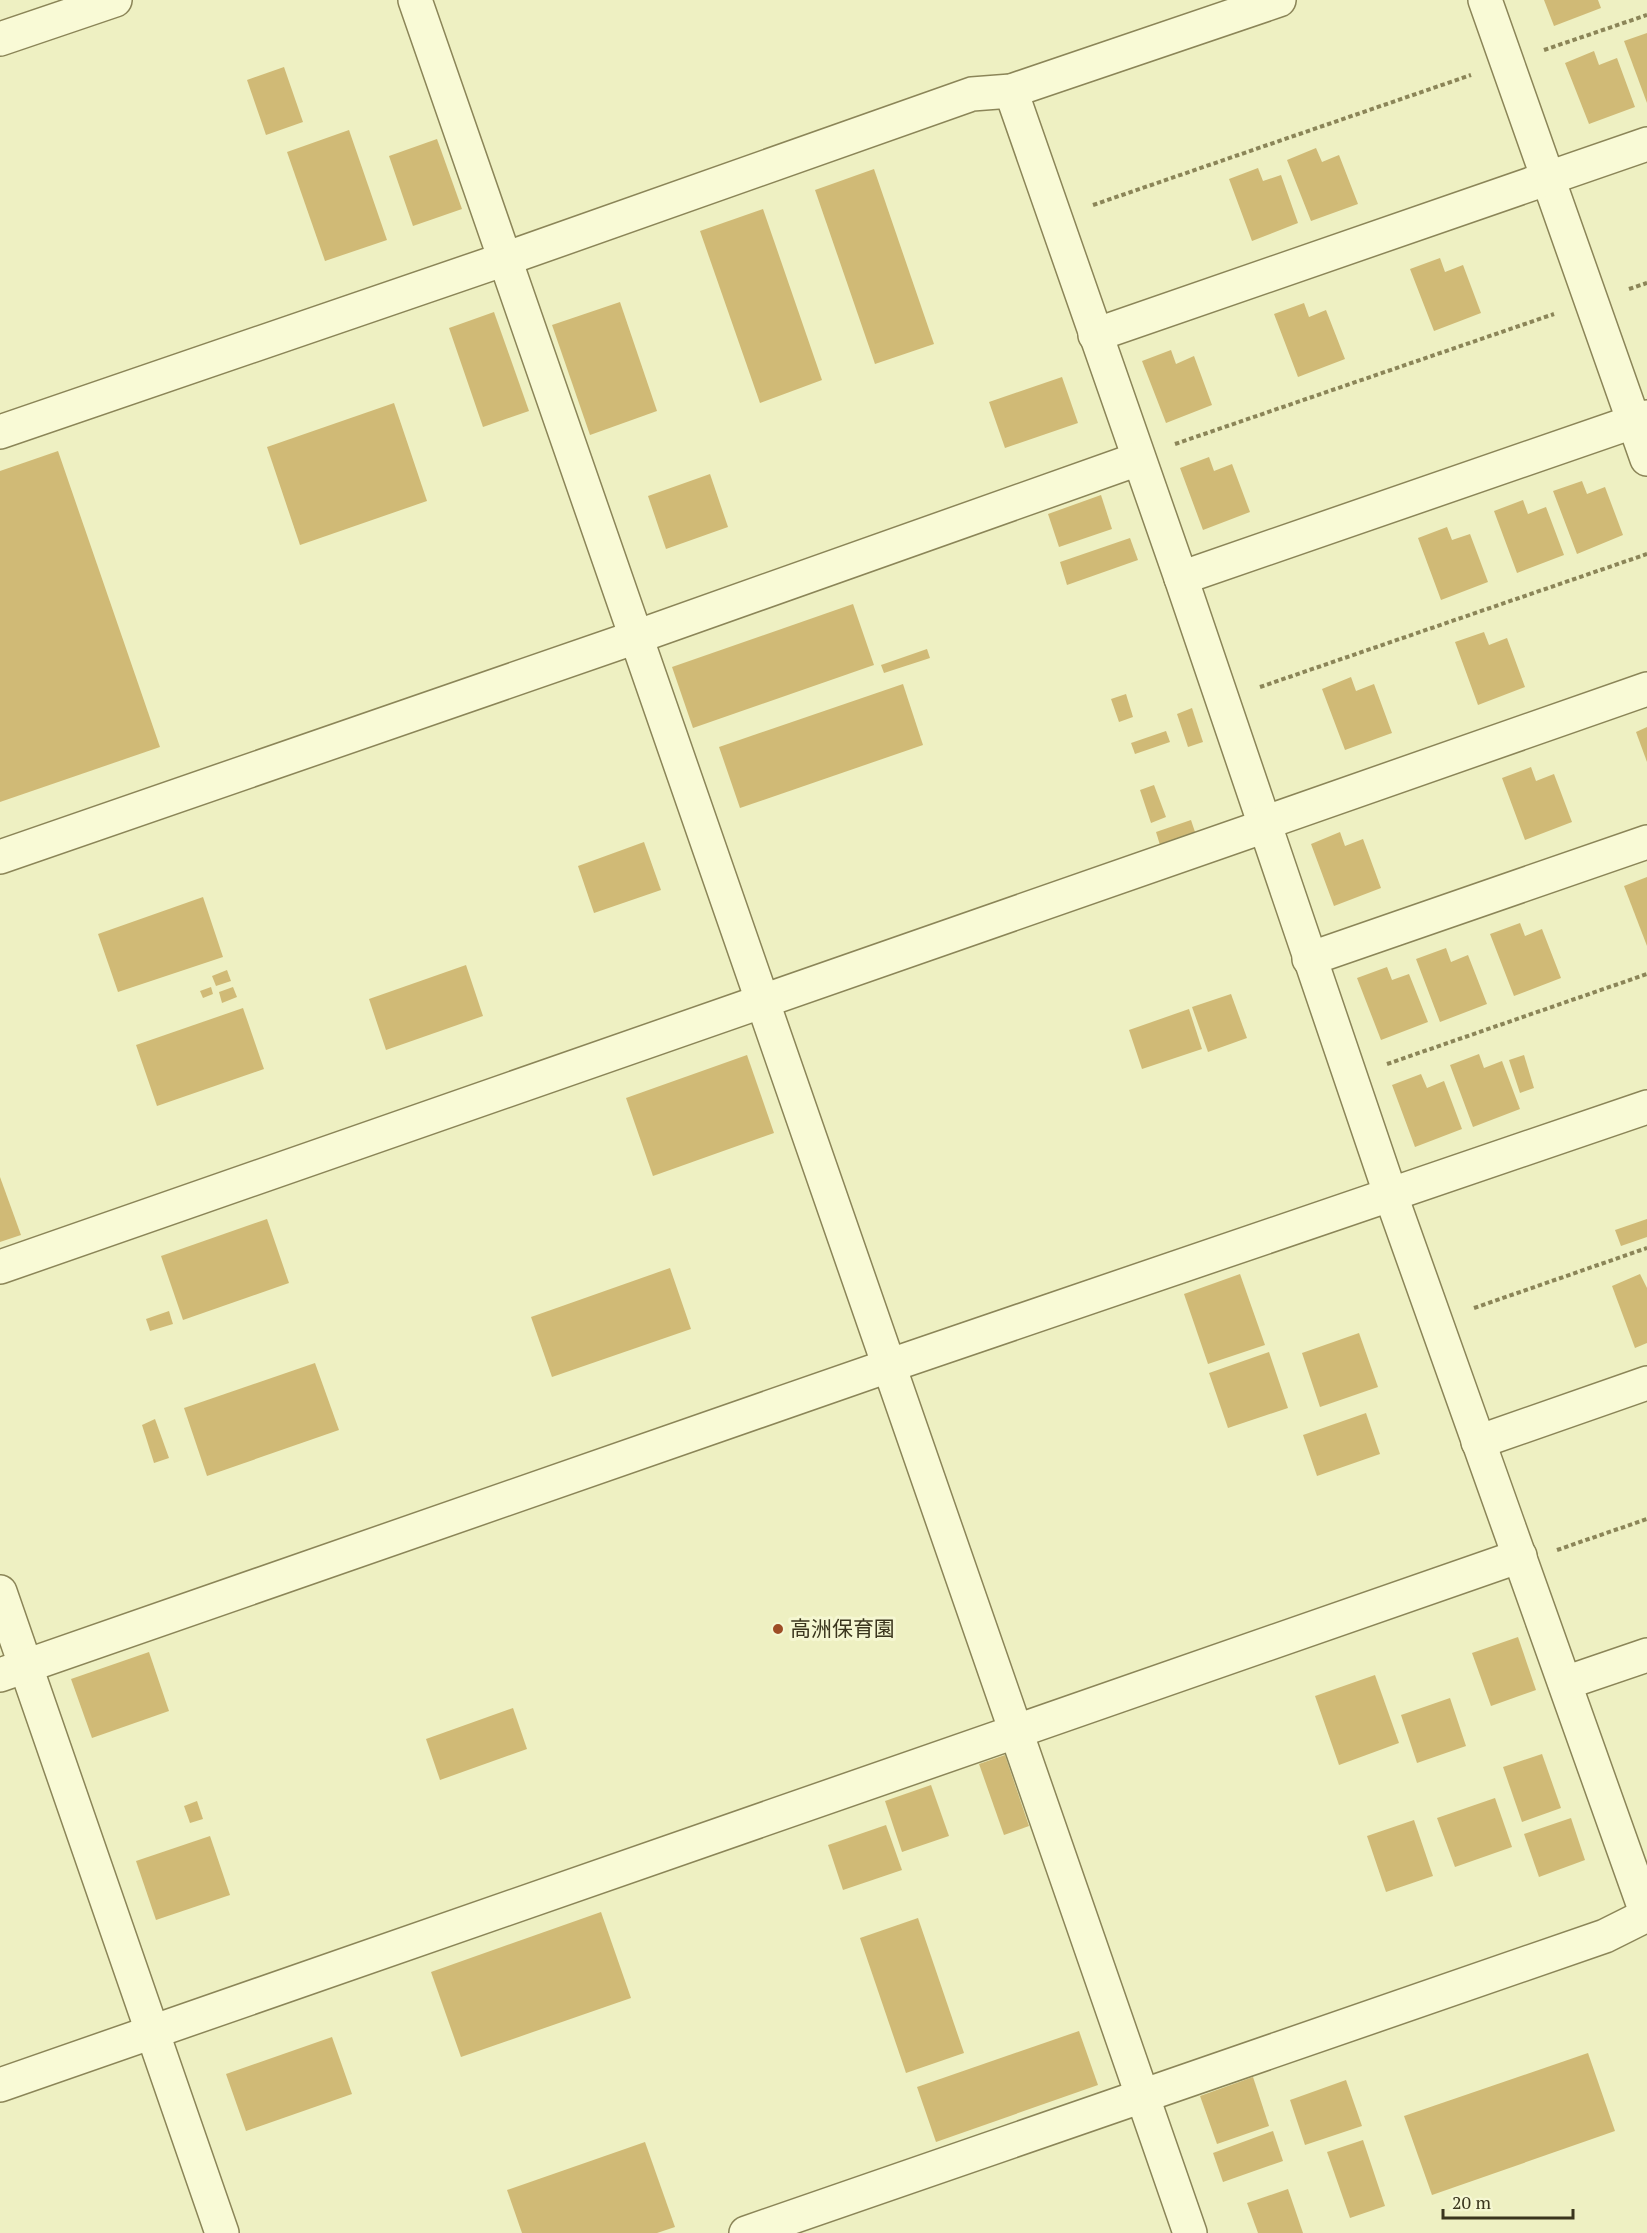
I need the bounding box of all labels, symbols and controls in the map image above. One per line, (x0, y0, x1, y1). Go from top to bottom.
place label: 高洲保育園 (790, 1614, 895, 1642)
marker: 高洲保育園 (771, 1622, 785, 1636)
scale bar (1443, 2182, 1574, 2220)
text: 20 m (1452, 2190, 1492, 2214)

